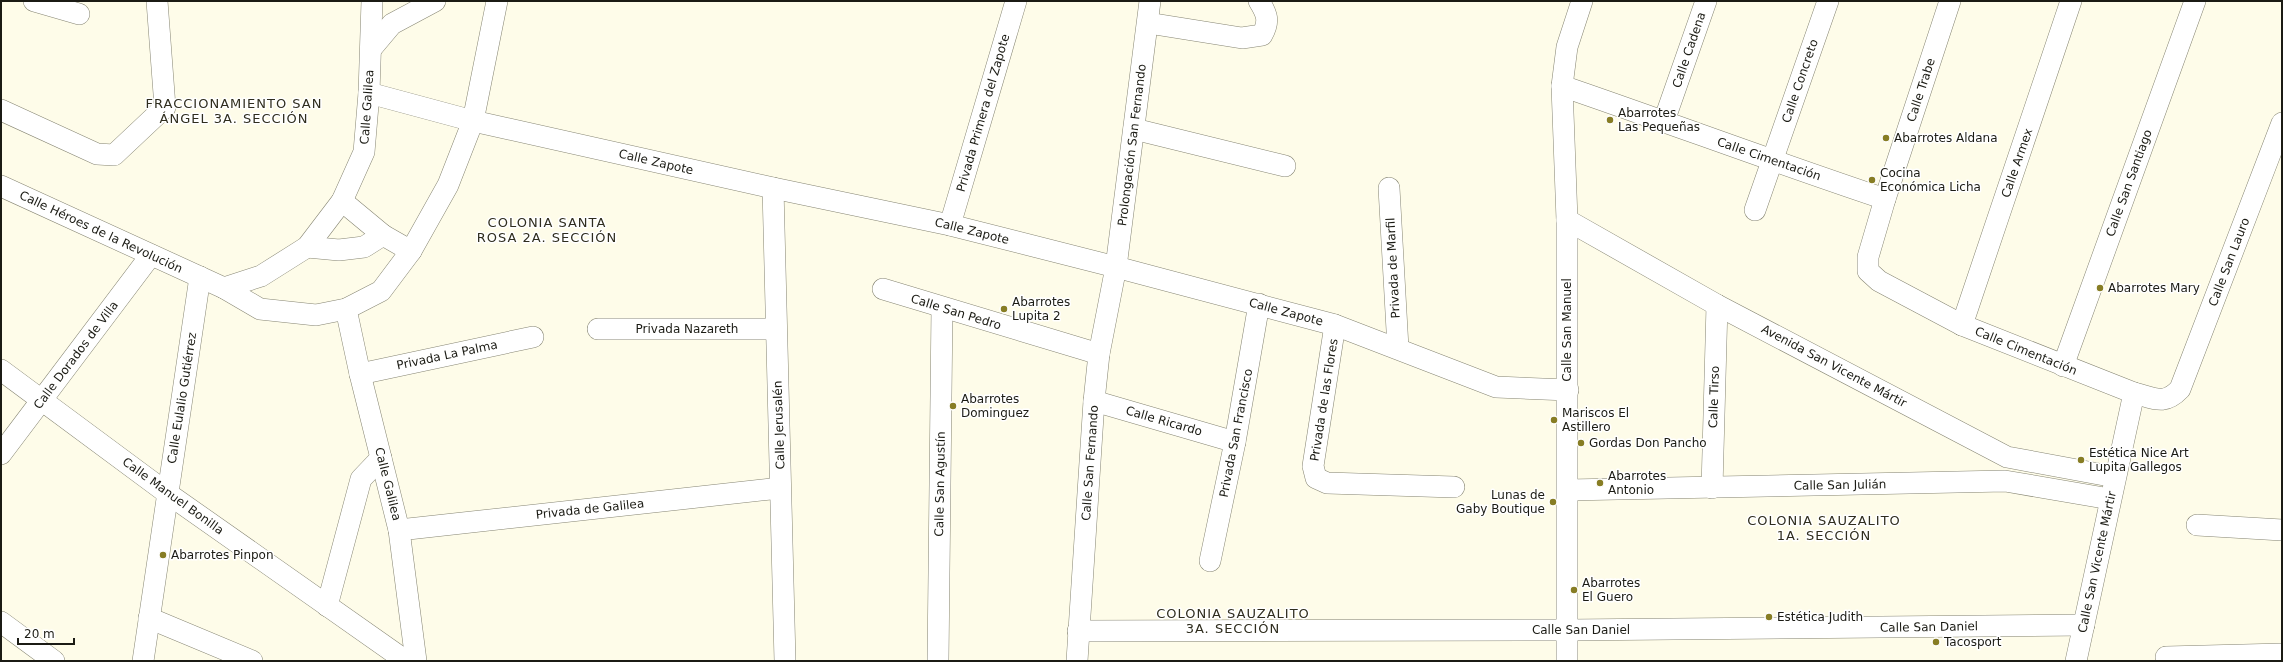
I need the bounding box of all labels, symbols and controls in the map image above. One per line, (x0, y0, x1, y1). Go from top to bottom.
street label: Calle Cadena (1669, 10, 1709, 90)
street label: Privada Primera del Zapote (954, 32, 1012, 194)
street label: Calle Concreto (1779, 37, 1821, 125)
street label: Calle Trabe (1904, 56, 1938, 124)
street label: Prolongación San Fernando (1115, 63, 1149, 227)
street label: Calle Galilea (357, 69, 377, 145)
district label: FRACCIONAMIENTO SAN ÁNGEL 3A. SECCIÓN (146, 96, 322, 126)
place label: Abarrotes Las Pequeñas (1618, 106, 1700, 134)
marker: Abarrotes Las Pequeñas (1605, 115, 1615, 125)
street label: Calle Armex (1999, 126, 2035, 200)
street label: Calle San Santiago (2103, 128, 2155, 238)
place label: Abarrotes Aldana (1894, 131, 1998, 145)
marker: Abarrotes Aldana (1881, 133, 1891, 143)
street label: Calle Cimentación (1715, 135, 1823, 183)
street label: Calle Zapote (617, 147, 695, 177)
place label: Cocina Económica Licha (1880, 166, 1981, 194)
marker: Cocina Económica Licha (1867, 175, 1877, 185)
street label: Calle Héroes de la Revolución (17, 188, 185, 276)
district label: COLONIA SANTA ROSA 2A. SECCIÓN (477, 215, 617, 245)
street label: Calle Zapote (933, 215, 1011, 247)
street label: Calle San Lauro (2206, 216, 2252, 308)
street label: Privada de Marfil (1383, 217, 1403, 319)
street label: Calle San Manuel (1560, 278, 1574, 382)
place label: Abarrotes Mary (2108, 281, 2200, 295)
marker: Abarrotes Mary (2095, 283, 2105, 293)
street label: Calle San Pedro (909, 292, 1003, 332)
place label: Abarrotes Lupita 2 (1012, 295, 1070, 323)
street label: Calle Zapote (1247, 295, 1325, 329)
street label: Calle Dorados de Villa (31, 298, 121, 412)
marker: Abarrotes Lupita 2 (999, 304, 1009, 314)
street label: Privada Nazareth (636, 322, 738, 336)
street label: Avenida San Vicente Mártir (1759, 322, 1909, 410)
street label: Calle Cimentación (1973, 324, 2079, 378)
street label: Calle Eulalio Gutiérrez (165, 331, 199, 465)
street label: Privada La Palma (395, 337, 499, 373)
street label: Privada de las Flores (1307, 338, 1341, 462)
street label: Calle Tirso (1706, 366, 1722, 428)
street label: Privada San Francisco (1217, 367, 1255, 499)
street label: Calle Jerusalén (770, 380, 788, 470)
place label: Abarrotes Dominguez (961, 392, 1029, 420)
marker: Abarrotes Dominguez (948, 401, 958, 411)
street label: Calle Ricardo (1124, 403, 1204, 439)
street label: Calle San Fernando (1079, 405, 1101, 521)
place label: Mariscos El Astillero (1562, 406, 1629, 434)
marker: Mariscos El Astillero (1549, 415, 1559, 425)
street label: Calle San Agustín (932, 431, 948, 537)
place label: Gordas Don Pancho (1589, 436, 1707, 450)
marker: Gordas Don Pancho (1576, 438, 1586, 448)
street label: Calle Galilea (372, 446, 404, 522)
place label: Estética Nice Art Lupita Gallegos (2089, 446, 2189, 474)
street label: Calle Manuel Bonilla (120, 455, 226, 537)
marker: Estética Nice Art Lupita Gallegos (2076, 455, 2086, 465)
place label: Abarrotes Antonio (1608, 469, 1666, 497)
street label: Calle San Julián (1794, 477, 1886, 493)
marker: Abarrotes Antonio (1595, 478, 1605, 488)
place label: Lunas de Gaby Boutique (1456, 488, 1545, 516)
street label: Calle San Vicente Mártir (2075, 490, 2119, 634)
street label: Privada de Galilea (535, 496, 645, 522)
marker: Lunas de Gaby Boutique (1548, 497, 1558, 507)
district label: COLONIA SAUZALITO 1A. SECCIÓN (1747, 513, 1901, 543)
place label: Abarrotes Pinpon (171, 548, 274, 562)
marker: Abarrotes Pinpon (158, 550, 168, 560)
place label: Abarrotes El Guero (1582, 576, 1640, 604)
marker: Abarrotes El Guero (1569, 585, 1579, 595)
district label: COLONIA SAUZALITO 3A. SECCIÓN (1156, 606, 1310, 636)
place label: Estética Judith (1777, 610, 1863, 624)
marker: Estética Judith (1764, 612, 1774, 622)
street label: Calle San Daniel (1880, 619, 1978, 635)
scale bar (18, 620, 74, 646)
street label: Calle San Daniel (1532, 623, 1630, 637)
text: 20 m (24, 627, 55, 641)
place label: Tacosport (1943, 635, 2002, 649)
marker: Tacosport (1931, 637, 1941, 647)

